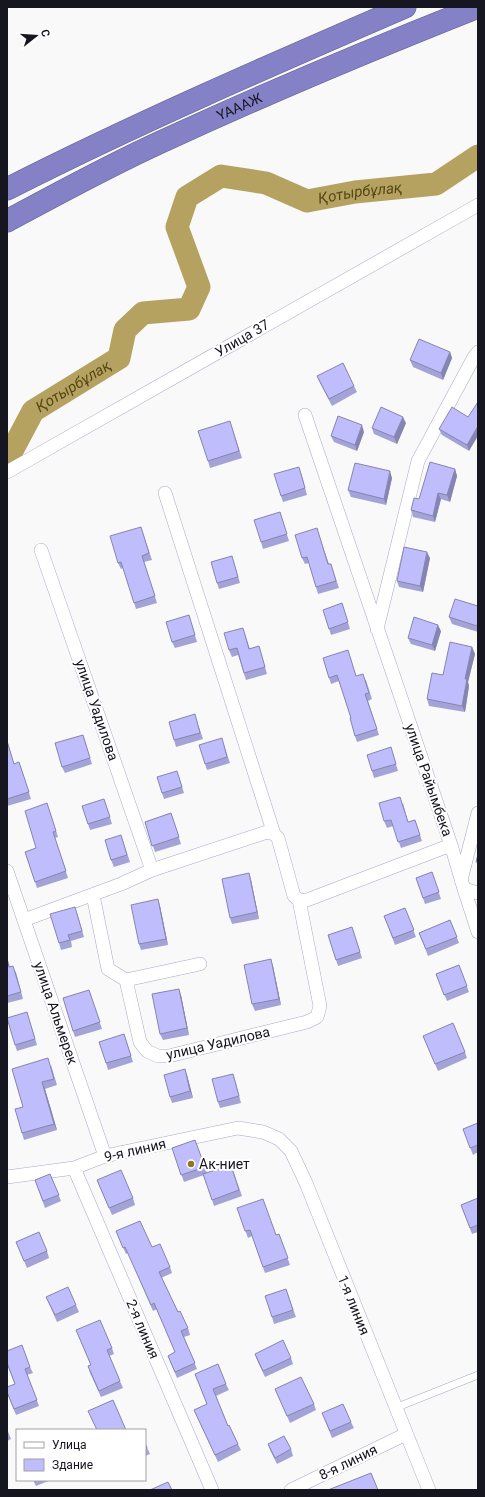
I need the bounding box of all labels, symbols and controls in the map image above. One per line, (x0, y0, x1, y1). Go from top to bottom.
north arrow (16, 16, 56, 56)
text: С (38, 28, 52, 39)
street label: ҮАААЖ (214, 89, 265, 124)
water label: Қотырбұлақ (317, 178, 404, 208)
street label: Улица 37 (212, 316, 272, 360)
water label: Қотырбұлақ (32, 356, 115, 416)
street label: улица Уадилова (72, 657, 122, 763)
street label: улица Райымбека (402, 722, 456, 838)
street label: улица Альмерек (31, 960, 81, 1067)
street label: улица Уадилова (165, 1023, 271, 1063)
street label: 9-я линия (103, 1135, 167, 1165)
place label: Ак-ниет (199, 1156, 250, 1172)
marker: Ак-ниет (186, 1159, 196, 1169)
street label: 1-я линия (335, 1273, 373, 1337)
street label: 2-я линия (123, 1297, 163, 1361)
legend (16, 1429, 146, 1481)
text: Улица (52, 1438, 87, 1452)
street label: 8-я линия (316, 1441, 380, 1483)
text: Здание (52, 1458, 93, 1472)

